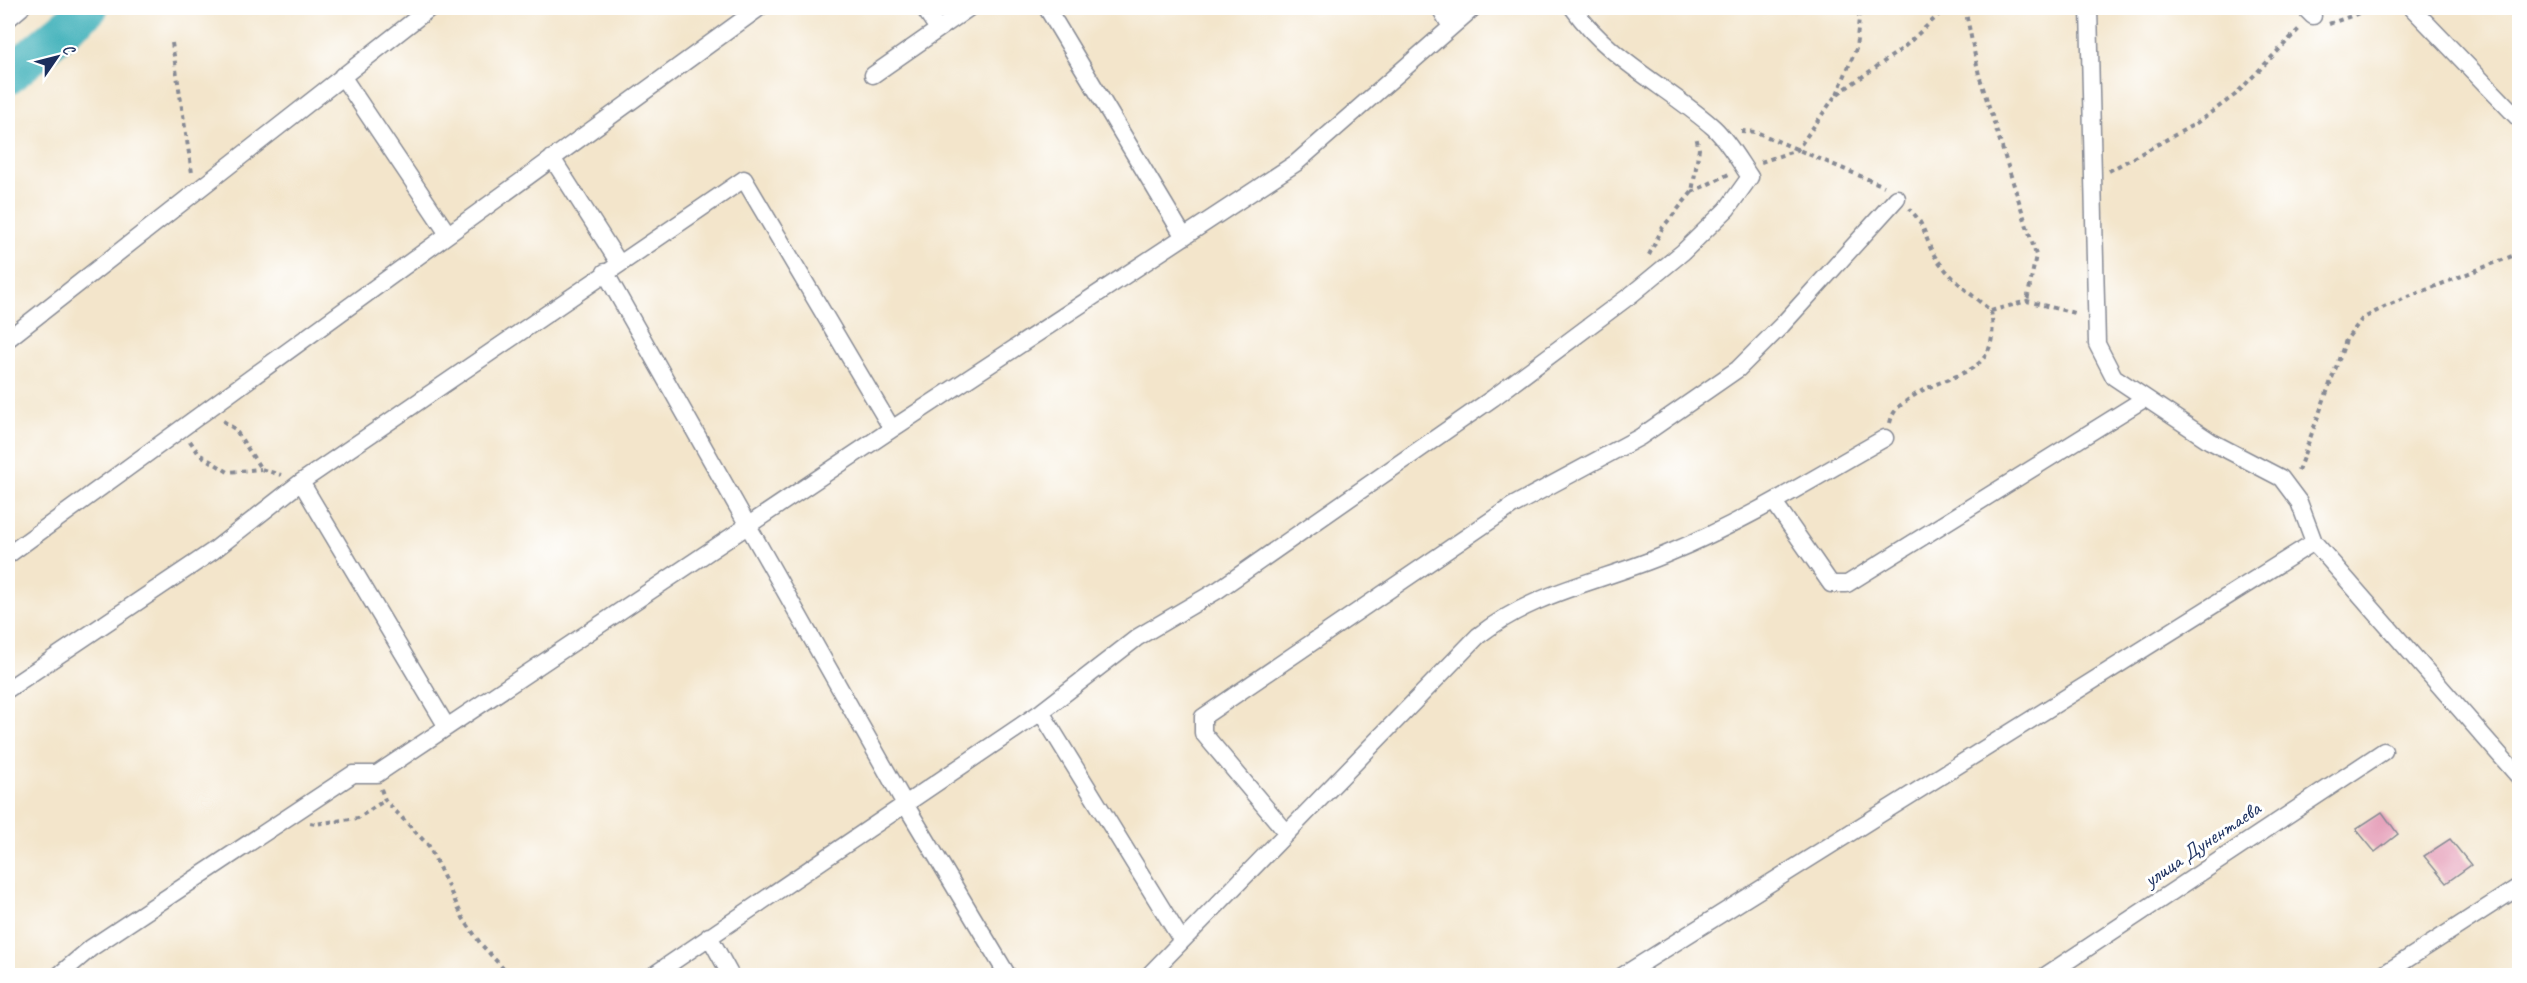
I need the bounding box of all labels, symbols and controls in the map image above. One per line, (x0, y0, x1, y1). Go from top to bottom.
north arrow (27, 27, 87, 87)
text: С (58, 40, 80, 60)
street label: улица Дунентаева (2137, 795, 2267, 894)

